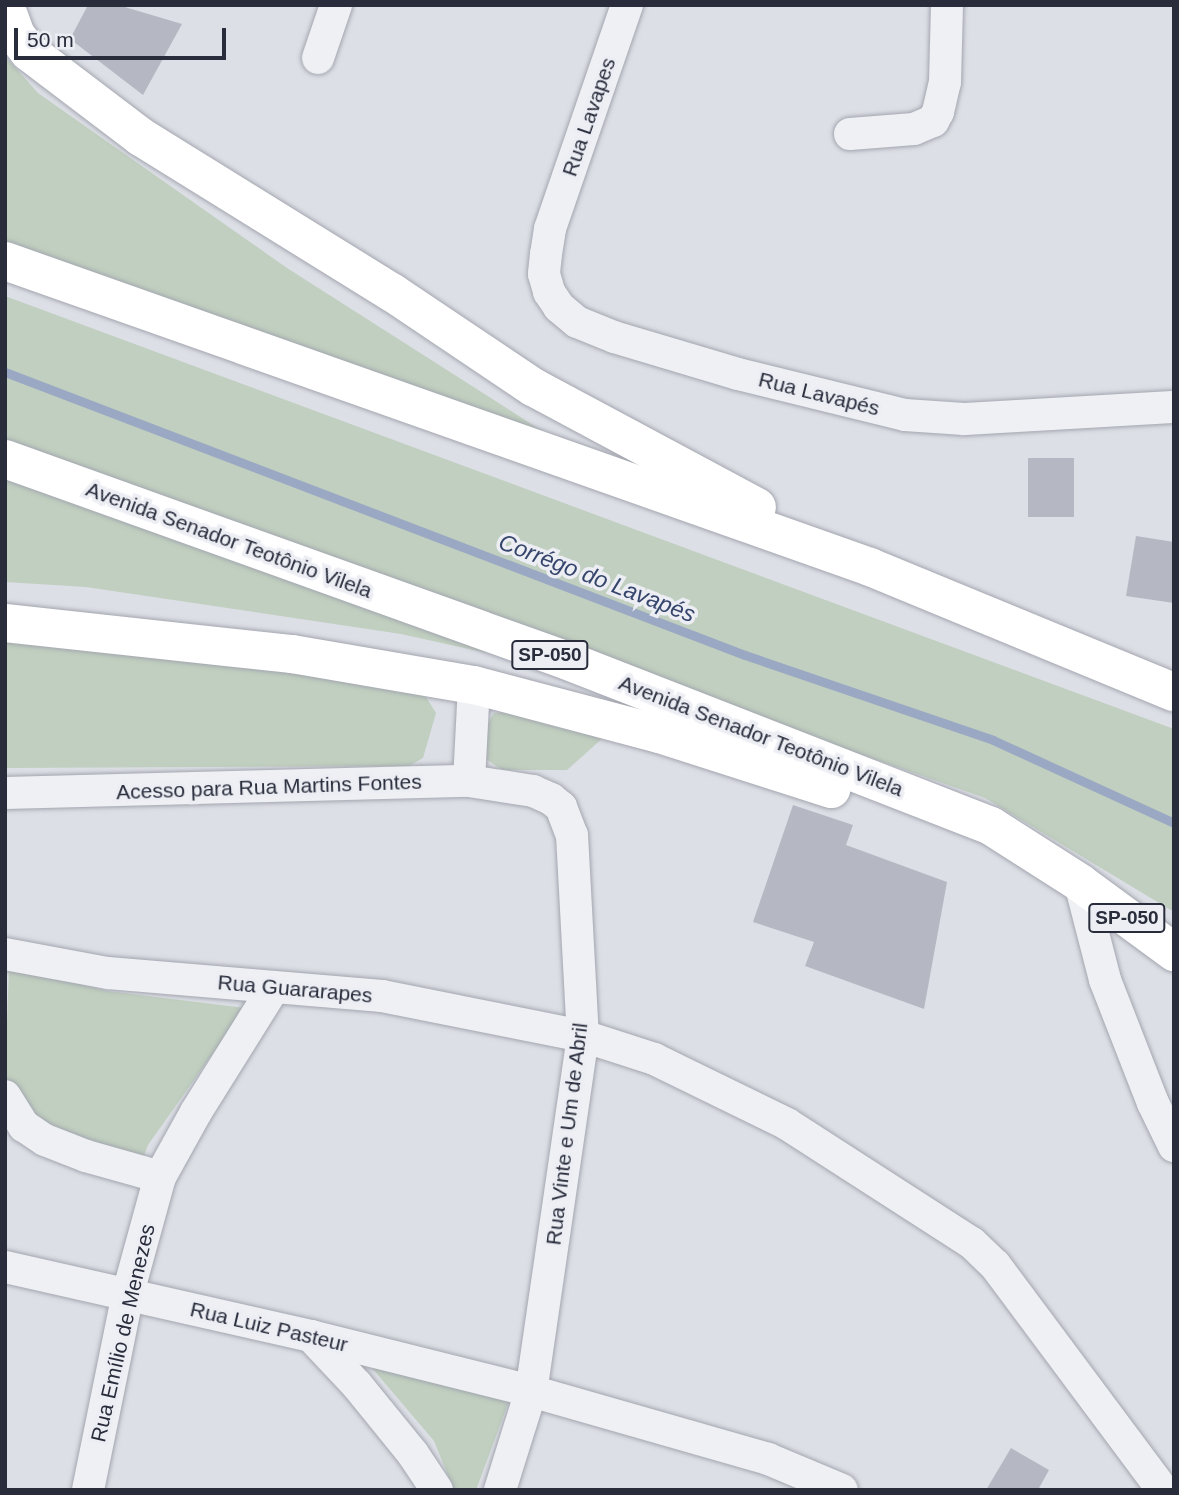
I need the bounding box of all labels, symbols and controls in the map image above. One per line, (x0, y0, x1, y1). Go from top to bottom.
scale bar (18, 14, 229, 58)
text: 50 m (27, 28, 74, 51)
street label: Rua Lavapes (557, 54, 621, 180)
street label: Rua Lavapés (756, 367, 882, 421)
street label: Avenida Senador Teotônio Vilela (82, 476, 376, 604)
water label: Corrégo do Lavapés (495, 528, 699, 628)
road number: SP-050 (510, 640, 590, 670)
street label: Avenida Senador Teotônio Vilela (615, 670, 907, 802)
street label: Acesso para Rua Martins Fontes (116, 769, 422, 805)
road number: SP-050 (1087, 902, 1167, 934)
street label: Rua Guararapes (217, 970, 373, 1008)
street label: Rua Vinte e Um de Abril (541, 1021, 593, 1247)
street label: Rua Emílio de Menezes (86, 1222, 160, 1444)
street label: Rua Luiz Pasteur (188, 1297, 350, 1357)

